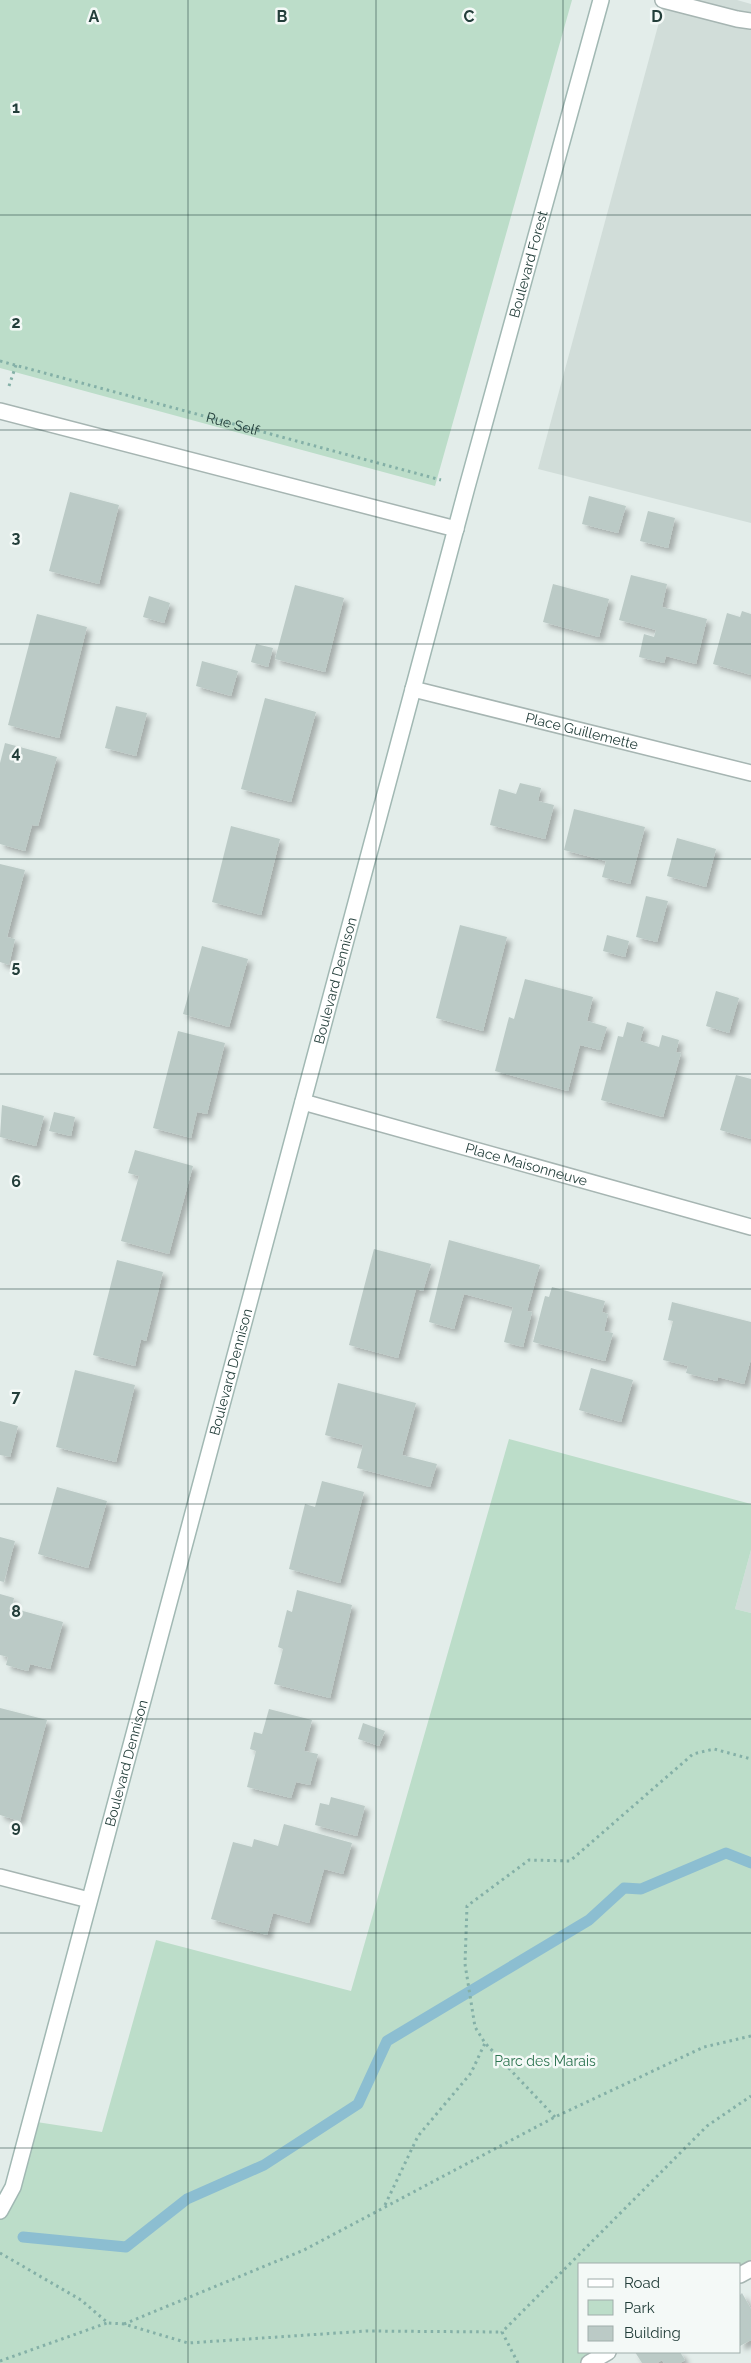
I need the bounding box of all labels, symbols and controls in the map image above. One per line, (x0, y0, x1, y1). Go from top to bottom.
text: A (89, 7, 100, 26)
text: B (277, 7, 288, 26)
text: C (464, 7, 475, 26)
text: D (651, 7, 663, 26)
text: 1 (12, 98, 20, 117)
street label: Boulevard Forest (506, 209, 551, 319)
text: 2 (11, 313, 21, 332)
street label: Rue Self (204, 409, 262, 439)
text: 3 (12, 528, 21, 547)
street label: Place Guillemette (524, 709, 640, 753)
text: 4 (11, 743, 21, 762)
street label: Boulevard Dennison (311, 915, 360, 1046)
text: 5 (12, 957, 21, 976)
street label: Place Maisonneuve (464, 1140, 589, 1189)
text: 6 (11, 1172, 21, 1191)
street label: Boulevard Dennison (206, 1307, 255, 1437)
text: 7 (12, 1387, 21, 1406)
text: 8 (11, 1602, 21, 1621)
street label: Boulevard Dennison (102, 1698, 151, 1828)
text: 9 (11, 1817, 21, 1836)
park label: Parc des Marais (494, 2053, 596, 2069)
legend (578, 2263, 741, 2353)
text: Road (624, 2274, 660, 2292)
text: Park (624, 2299, 655, 2317)
text: Building (624, 2324, 681, 2342)

